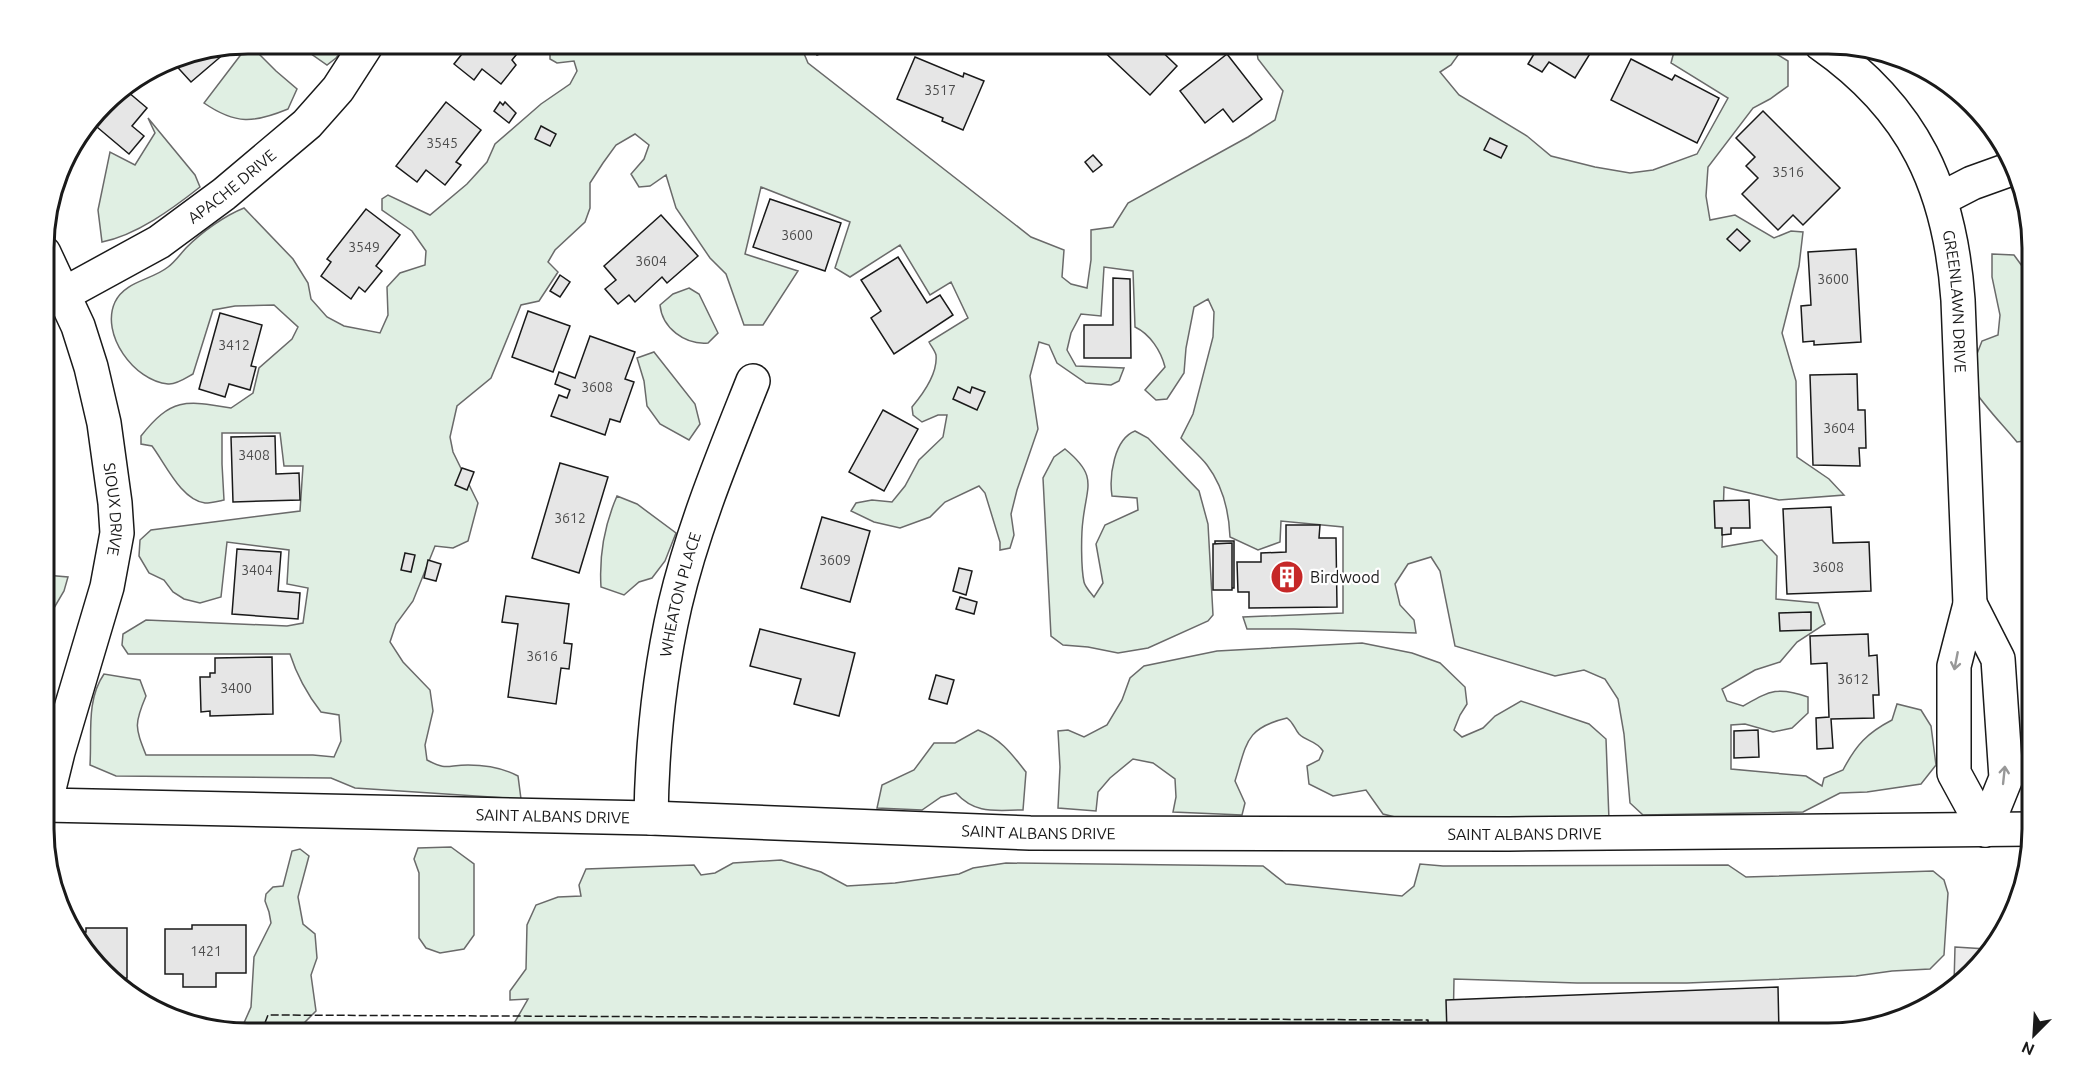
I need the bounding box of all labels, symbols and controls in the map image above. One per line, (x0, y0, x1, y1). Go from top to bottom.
house number: 3517 (924, 82, 956, 98)
house number: 3545 (426, 135, 458, 151)
street label: APACHE DRIVE (184, 145, 279, 227)
house number: 3516 (1772, 164, 1804, 180)
house number: 3600 (781, 227, 813, 243)
street label: GREENLAWN DRIVE (1939, 228, 1970, 373)
house number: 3549 (348, 239, 380, 255)
house number: 3604 (635, 253, 667, 269)
house number: 3600 (1817, 271, 1849, 287)
house number: 3412 (218, 337, 250, 353)
house number: 3608 (581, 379, 613, 395)
house number: 3604 (1823, 420, 1855, 436)
house number: 3408 (238, 447, 270, 463)
street label: SIOUX DRIVE (101, 461, 126, 557)
house number: 3612 (554, 510, 586, 526)
street label: WHEATON PLACE (656, 530, 704, 658)
house number: 3609 (819, 552, 851, 568)
building icon: Birdwood (1269, 559, 1305, 595)
house number: 3608 (1812, 559, 1844, 575)
house number: 3404 (241, 562, 273, 578)
place label: Birdwood (1310, 568, 1380, 586)
house number: 3616 (526, 648, 558, 664)
one-way arrow (1950, 651, 1961, 670)
house number: 3612 (1837, 671, 1869, 687)
house number: 3400 (220, 680, 252, 696)
one-way arrow (1999, 766, 2010, 785)
street label: SAINT ALBANS DRIVE (476, 805, 630, 827)
street label: SAINT ALBANS DRIVE (961, 821, 1116, 842)
street label: SAINT ALBANS DRIVE (1447, 824, 1602, 843)
house number: 1421 (190, 943, 222, 959)
north arrow (2004, 1005, 2064, 1065)
text: N (2019, 1038, 2037, 1059)

